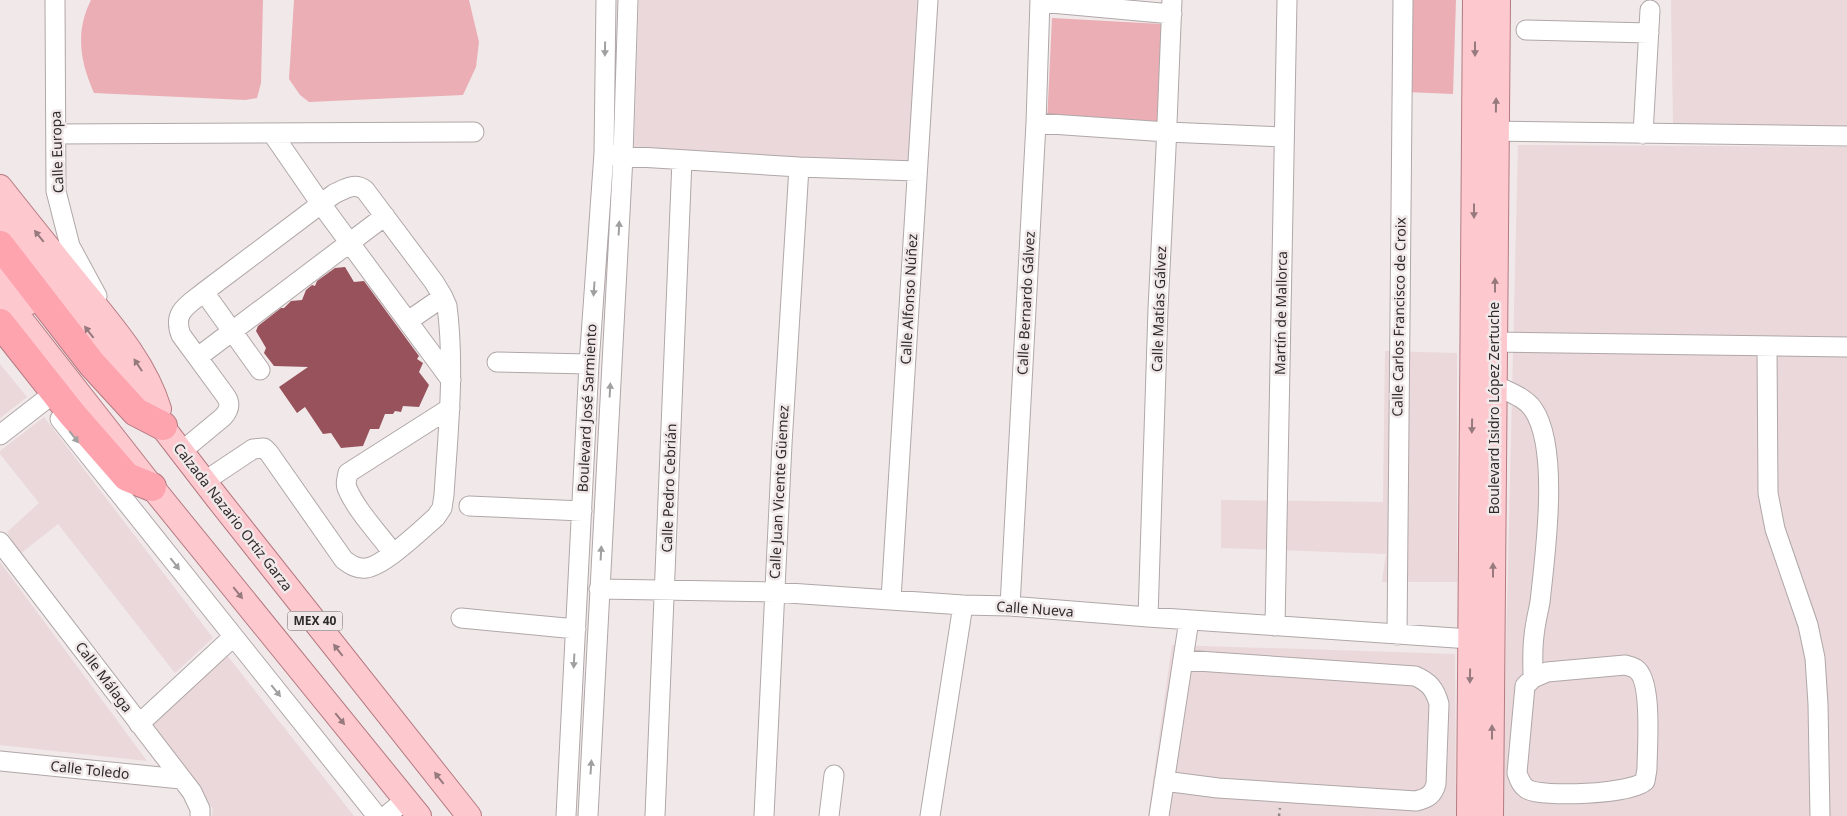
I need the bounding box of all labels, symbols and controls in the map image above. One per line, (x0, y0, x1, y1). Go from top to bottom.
one-way arrow (601, 41, 609, 57)
one-way arrow (1471, 41, 1479, 57)
one-way arrow (1492, 97, 1500, 113)
street label: Calle Europa (46, 111, 67, 193)
one-way arrow (1470, 203, 1478, 219)
street label: Calle Carlos Francisco de Croix (1387, 216, 1410, 417)
one-way arrow (616, 220, 624, 236)
one-way arrow (34, 230, 45, 243)
street label: Calle Bernardo Gálvez (1012, 230, 1039, 375)
street label: Calle Alfonso Núñez (896, 233, 921, 365)
street label: Calle Matías Gálvez (1147, 245, 1170, 372)
street label: Martín de Mallorca (1270, 251, 1291, 375)
one-way arrow (1491, 277, 1499, 293)
one-way arrow (590, 281, 598, 297)
street label: Boulevard Isidro López Zertuche (1484, 302, 1503, 514)
street label: Boulevard José Sarmiento (573, 323, 600, 493)
one-way arrow (84, 326, 95, 339)
one-way arrow (134, 358, 143, 371)
one-way arrow (607, 382, 615, 398)
street label: Calle Juan Vicente Güemez (764, 404, 793, 579)
one-way arrow (1468, 418, 1476, 434)
street label: Calle Pedro Cebrián (657, 423, 680, 553)
one-way arrow (69, 430, 79, 444)
street label: Calzada Nazario Ortiz Garza (170, 439, 297, 595)
one-way arrow (597, 544, 605, 560)
one-way arrow (170, 557, 181, 570)
one-way arrow (1489, 562, 1497, 578)
one-way arrow (232, 586, 243, 599)
street label: Calle Nueva (996, 596, 1074, 621)
road number: MEX 40 (288, 612, 342, 630)
street label: Calle Málaga (72, 637, 137, 716)
one-way arrow (332, 644, 343, 657)
one-way arrow (570, 653, 578, 669)
one-way arrow (1466, 668, 1474, 684)
one-way arrow (271, 684, 282, 697)
one-way arrow (335, 713, 346, 726)
one-way arrow (1488, 724, 1496, 740)
street label: Calle Toledo (50, 756, 130, 783)
one-way arrow (587, 759, 595, 775)
one-way arrow (433, 772, 444, 785)

